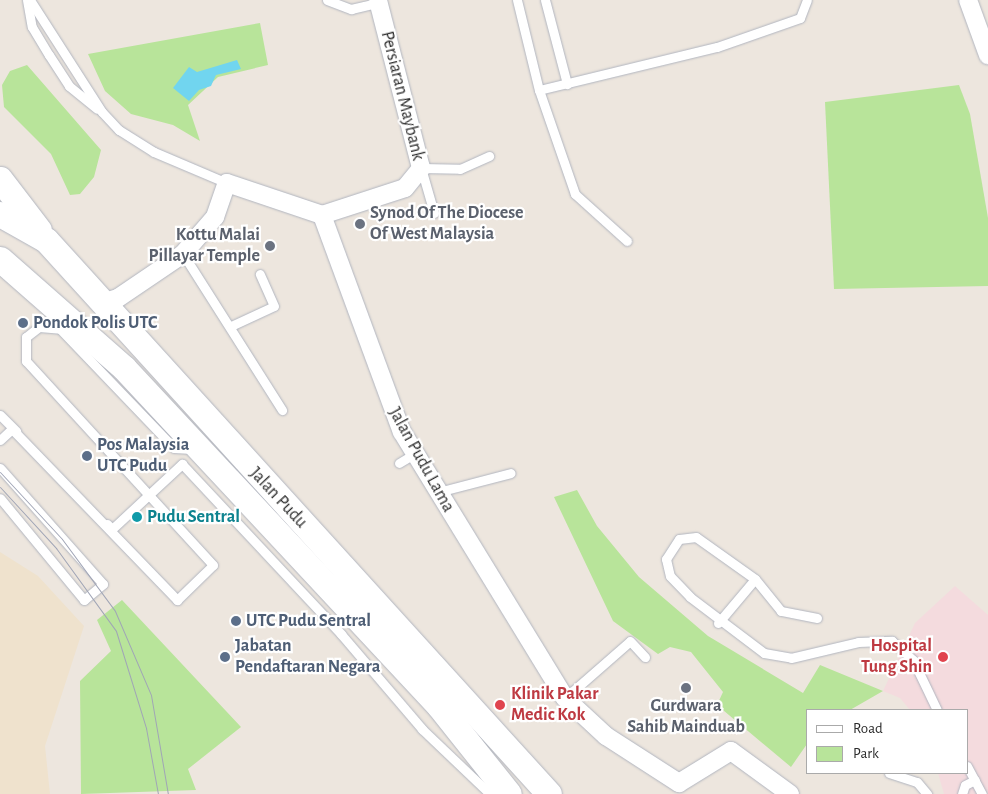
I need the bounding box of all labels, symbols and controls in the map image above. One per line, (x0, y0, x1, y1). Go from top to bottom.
street label: Persiaran Maybank (375, 29, 429, 163)
place label: Synod Of The Diocese Of West Malaysia (370, 203, 524, 245)
marker: Synod Of The Diocese Of West Malaysia (354, 218, 366, 230)
place label: Kottu Malai Pillayar Temple (149, 225, 260, 268)
marker: Kottu Malai Pillayar Temple (264, 240, 276, 252)
place label: Pondok Polis UTC (33, 312, 157, 334)
marker: Pondok Polis UTC (17, 317, 29, 329)
street label: Jalan Pudu Lama (383, 404, 459, 516)
place label: Pos Malaysia UTC Pudu (97, 435, 189, 478)
marker: Pos Malaysia UTC Pudu (81, 450, 93, 462)
street label: Jalan Pudu (244, 463, 312, 533)
place label: Pudu Sentral (147, 506, 240, 528)
marker: Pudu Sentral (131, 511, 143, 523)
place label: UTC Pudu Sentral (246, 610, 371, 632)
marker: UTC Pudu Sentral (230, 615, 242, 627)
place label: Jabatan Pendaftaran Negara (235, 636, 380, 679)
place label: Hospital Tung Shin (861, 636, 932, 679)
marker: Hospital Tung Shin (936, 650, 950, 664)
marker: Jabatan Pendaftaran Negara (219, 651, 231, 663)
marker: Gurdwara Sahib Mainduab (680, 682, 692, 694)
place label: Klinik Pakar Medic Kok (511, 684, 598, 726)
place label: Gurdwara Sahib Mainduab (627, 696, 745, 739)
marker: Klinik Pakar Medic Kok (493, 698, 507, 712)
legend (806, 709, 968, 774)
text: Road (853, 721, 883, 736)
text: Park (853, 746, 879, 761)

